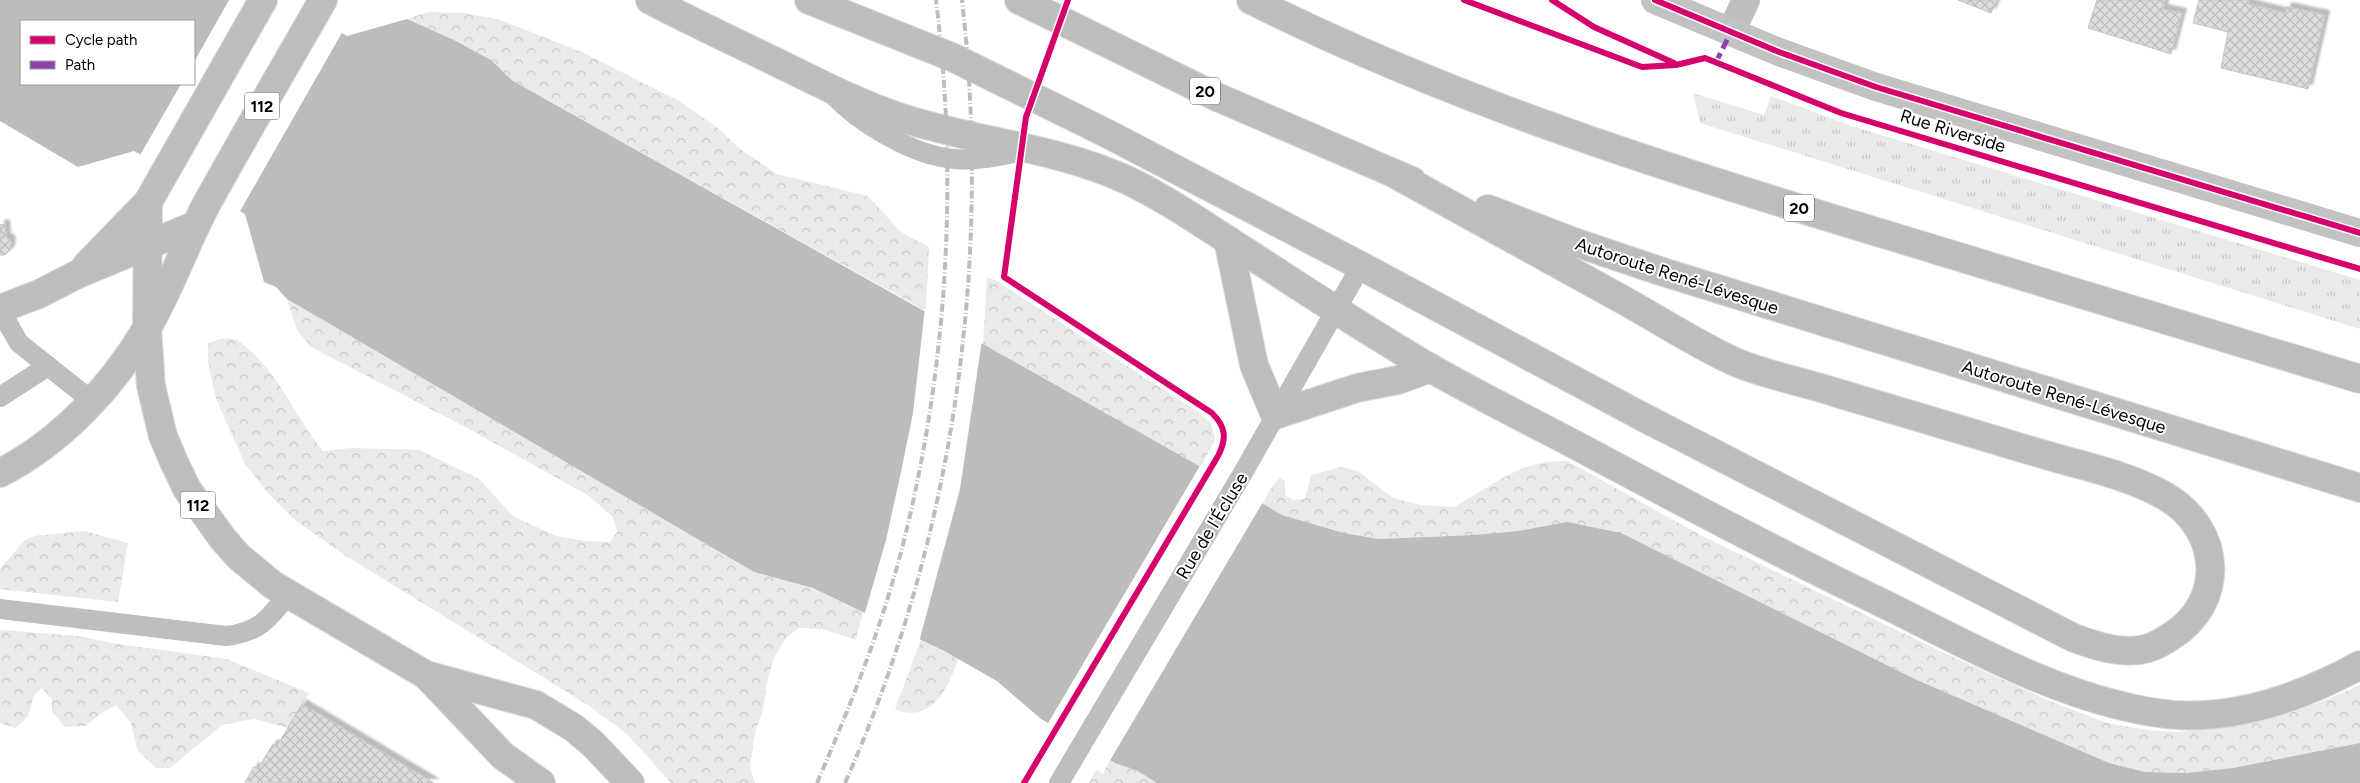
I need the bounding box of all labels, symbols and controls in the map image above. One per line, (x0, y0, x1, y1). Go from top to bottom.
legend (20, 20, 195, 85)
text: Cycle path (65, 31, 137, 49)
text: Path (65, 56, 95, 74)
road number: 20 (1190, 78, 1220, 104)
road number: 112 (244, 92, 280, 120)
street label: Rue Riverside (1898, 105, 2009, 158)
road number: 20 (1784, 194, 1814, 222)
street label: Autoroute René-Lévesque (1573, 233, 1781, 319)
street label: Autoroute René-Lévesque (1959, 355, 2169, 439)
street label: Rue de l'Écluse (1172, 469, 1253, 583)
road number: 112 (180, 492, 216, 518)

